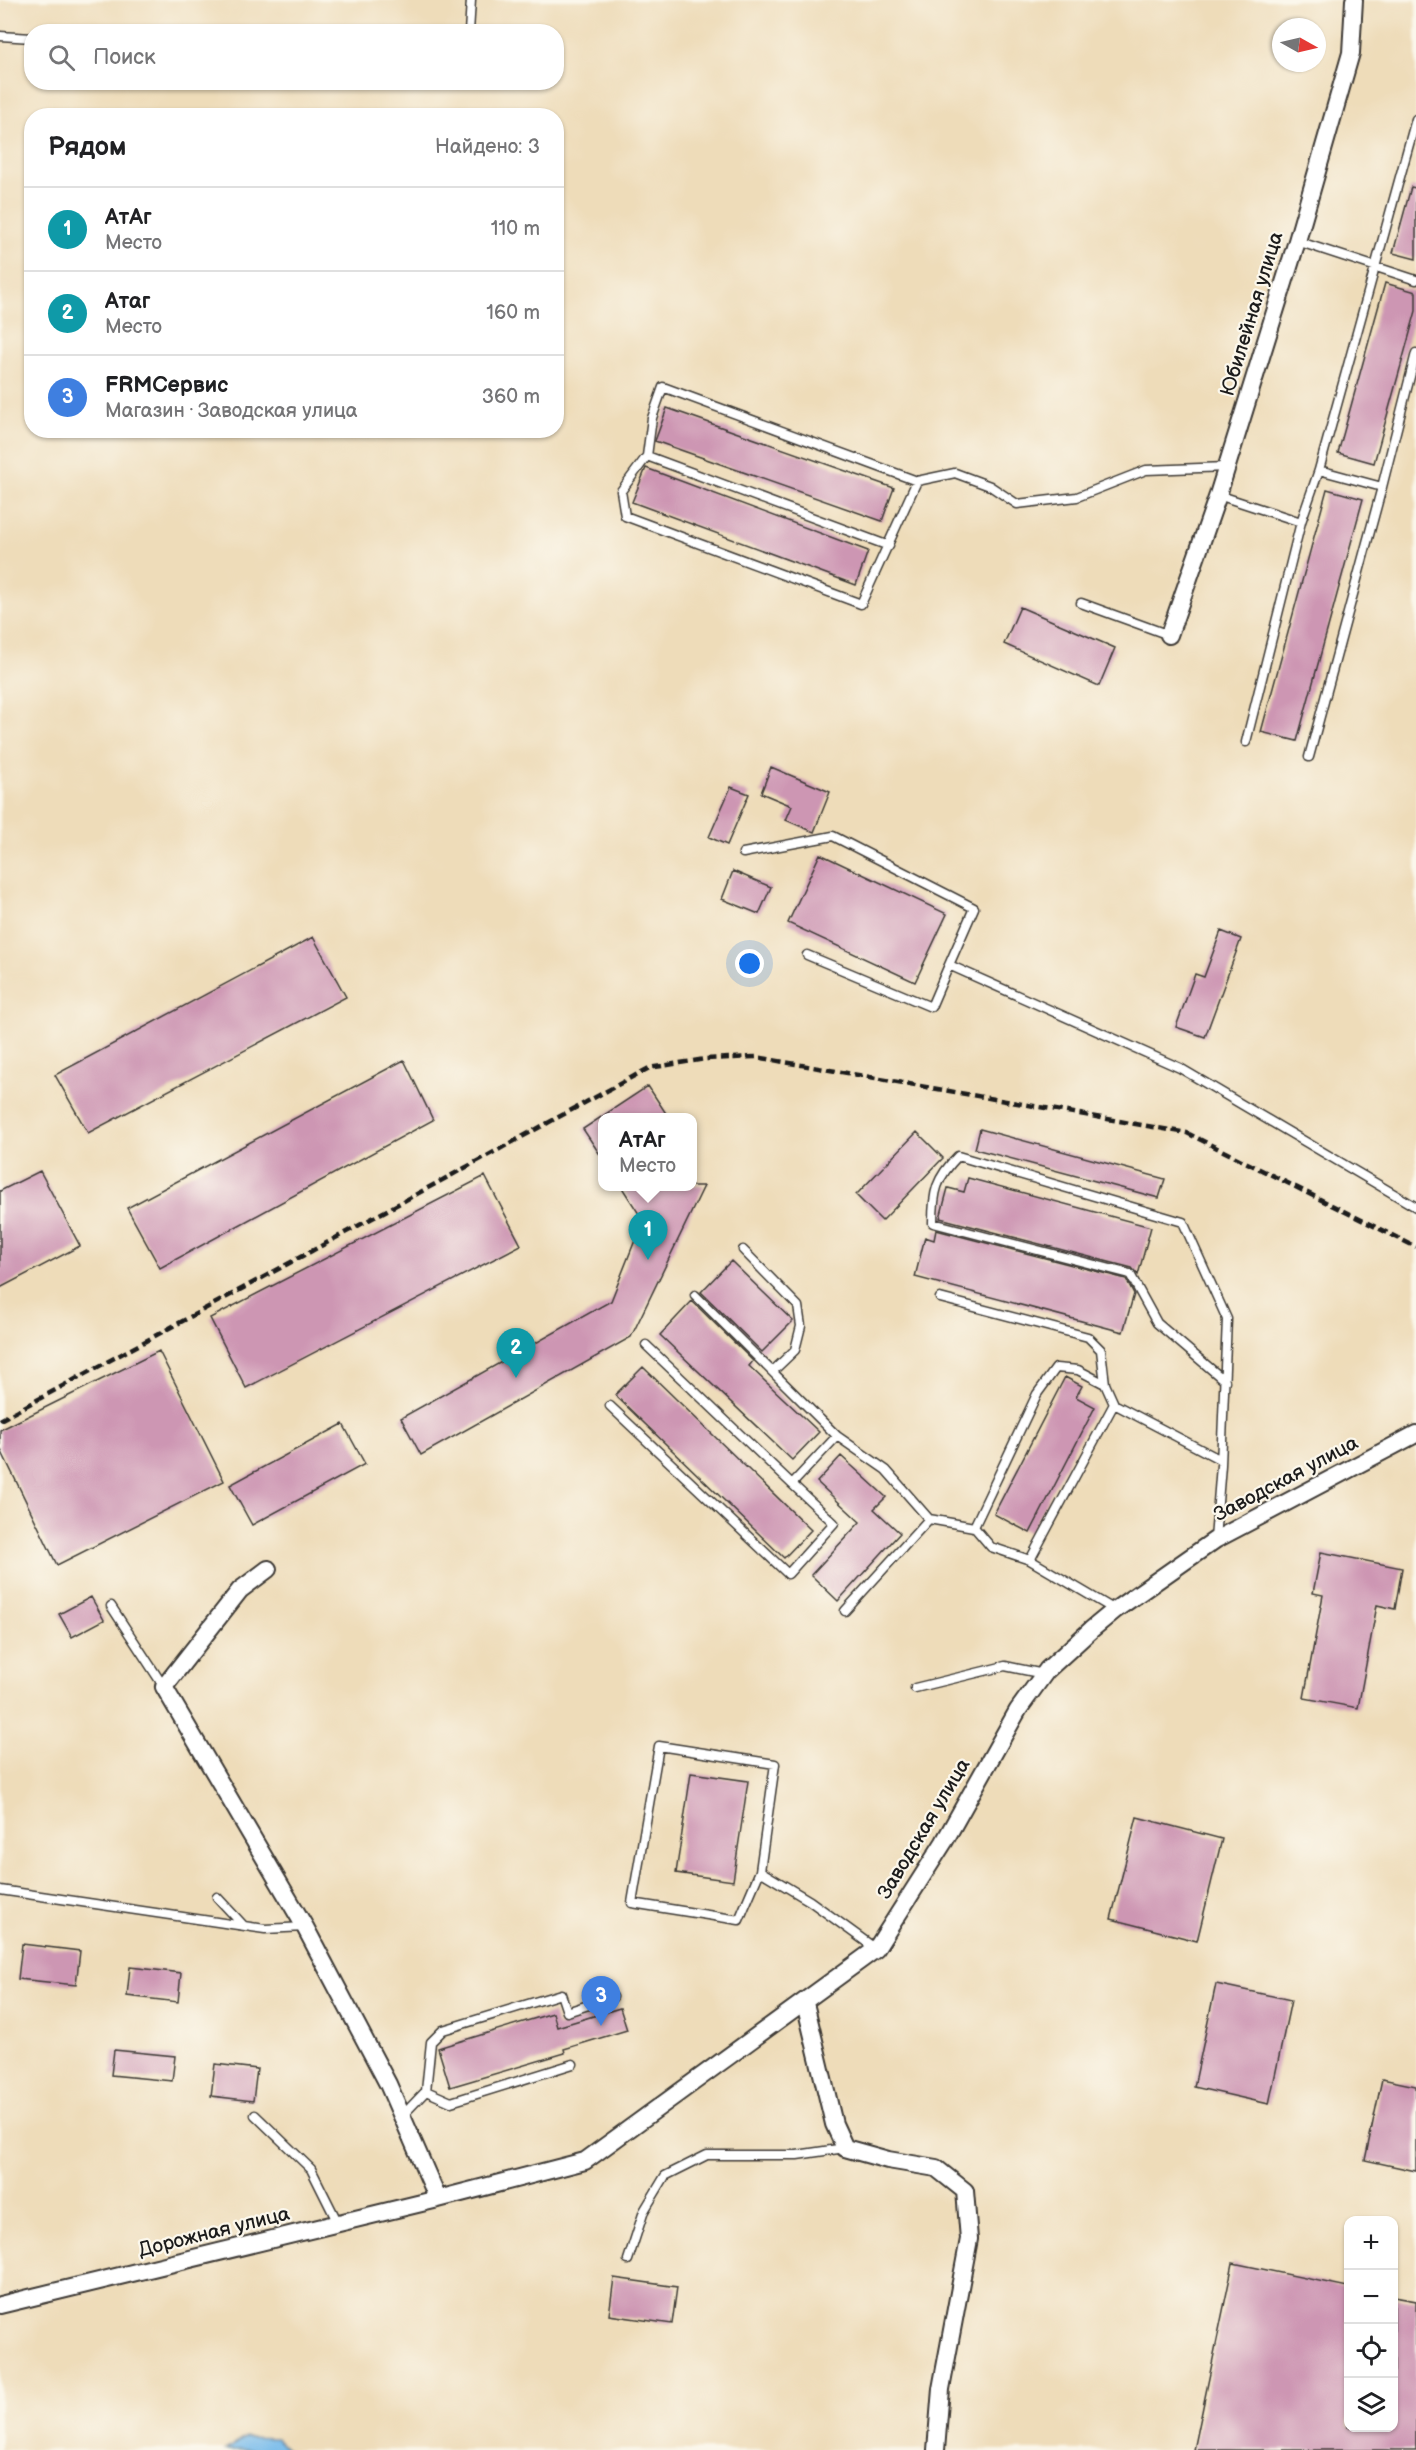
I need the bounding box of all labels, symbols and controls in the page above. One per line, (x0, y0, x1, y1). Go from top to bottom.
north arrow (1272, 18, 1326, 72)
search box (24, 24, 564, 90)
icon: search (45, 41, 78, 74)
text: Поиск (93, 44, 156, 71)
text: Рядом (48, 132, 126, 163)
text: Найдено: 3 (435, 135, 540, 159)
text: АтАг (105, 204, 152, 231)
text: 1 (63, 217, 72, 241)
text: 110 m (491, 217, 540, 241)
street label: Юбилейная улица (1216, 229, 1288, 399)
text: Место (105, 231, 162, 255)
text: Атаг (105, 288, 150, 315)
text: 2 (62, 301, 73, 325)
text: 160 m (486, 301, 540, 325)
text: Место (105, 315, 162, 339)
text: FRMСервис (105, 372, 228, 399)
text: 3 (62, 385, 73, 409)
text: 360 m (482, 385, 540, 409)
text: Магазин · Заводская улица (105, 399, 358, 423)
your location (735, 949, 764, 978)
popup (598, 1113, 697, 1191)
text: АтАг (619, 1127, 666, 1154)
text: Место (619, 1154, 676, 1178)
pin: 1 (628, 1210, 668, 1260)
pin: 2 (496, 1328, 536, 1378)
street label: Заводская улица (1210, 1431, 1362, 1527)
street label: Заводская улица (873, 1754, 976, 1904)
pin: 3 (582, 1976, 620, 2026)
street label: Дорожная улица (136, 2202, 292, 2262)
map controls (1344, 2216, 1398, 2432)
button: + (1344, 2216, 1398, 2270)
button: − (1344, 2270, 1398, 2324)
button: locate (1344, 2324, 1398, 2378)
button: layers (1344, 2378, 1398, 2432)

